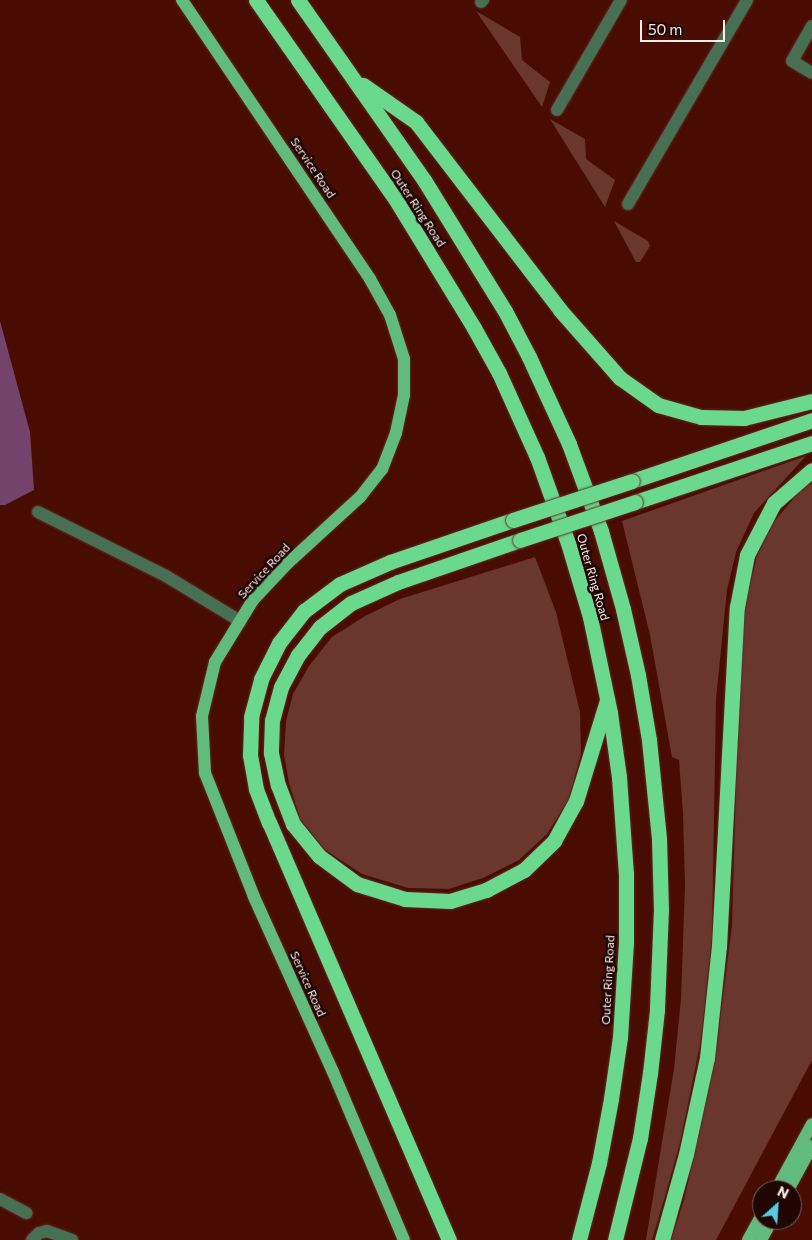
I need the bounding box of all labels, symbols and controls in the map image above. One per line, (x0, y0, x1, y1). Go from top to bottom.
scale bar (642, 10, 727, 42)
text: 50 m (648, 20, 682, 38)
street label: Service Road (287, 135, 339, 201)
street label: Outer Ring Road (388, 167, 448, 249)
street label: Outer Ring Road (574, 532, 612, 622)
street label: Service Road (235, 540, 293, 602)
street label: Outer Ring Road (598, 935, 618, 1025)
street label: Service Road (287, 949, 329, 1019)
north arrow (752, 1180, 802, 1230)
text: N (775, 1182, 792, 1202)

